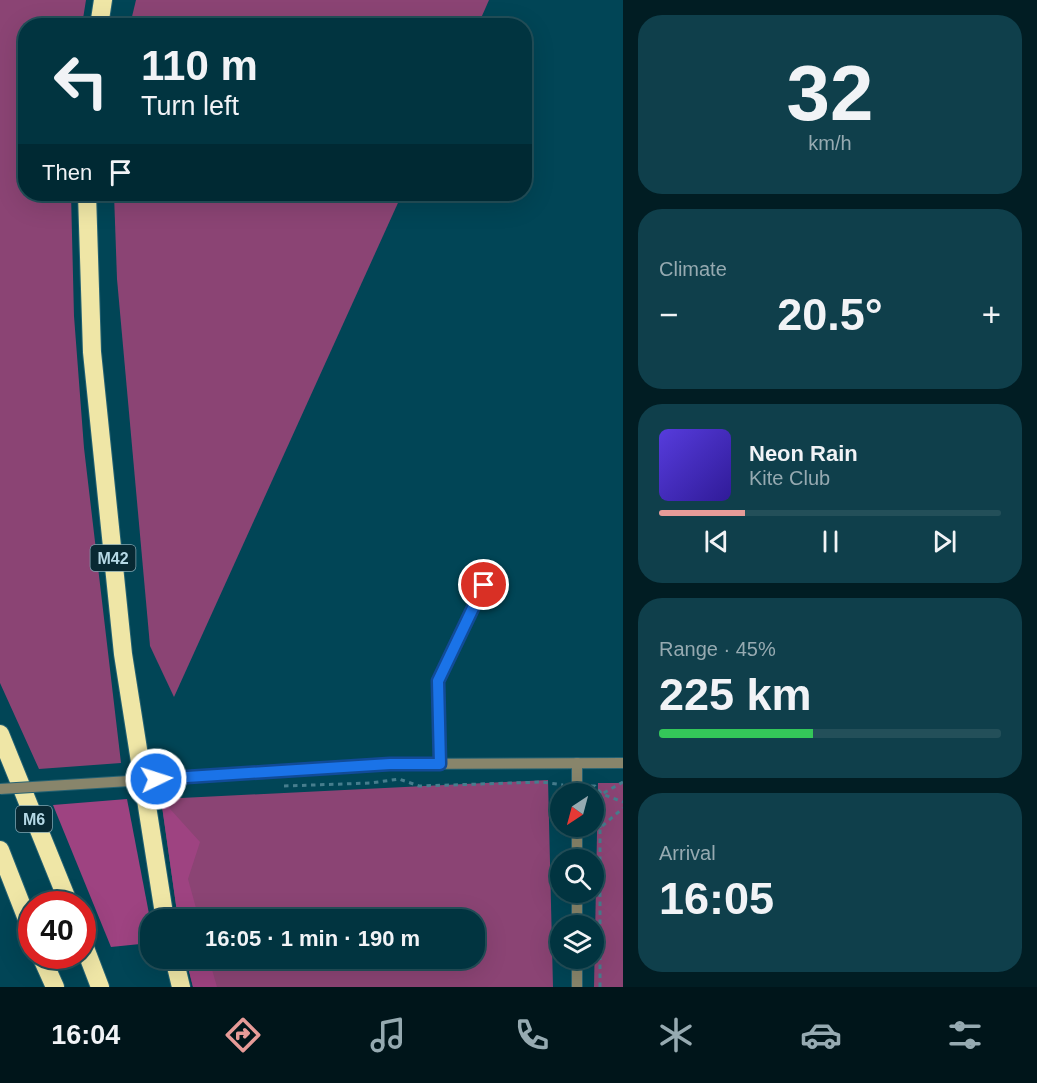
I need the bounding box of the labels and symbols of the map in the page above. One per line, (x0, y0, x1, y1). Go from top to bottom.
road number: M42 (90, 545, 136, 571)
pin (458, 559, 509, 610)
position arrow (124, 747, 188, 811)
north arrow (550, 783, 604, 837)
road number: M6 (16, 806, 52, 832)
speed limit sign: 40 (18, 891, 96, 969)

